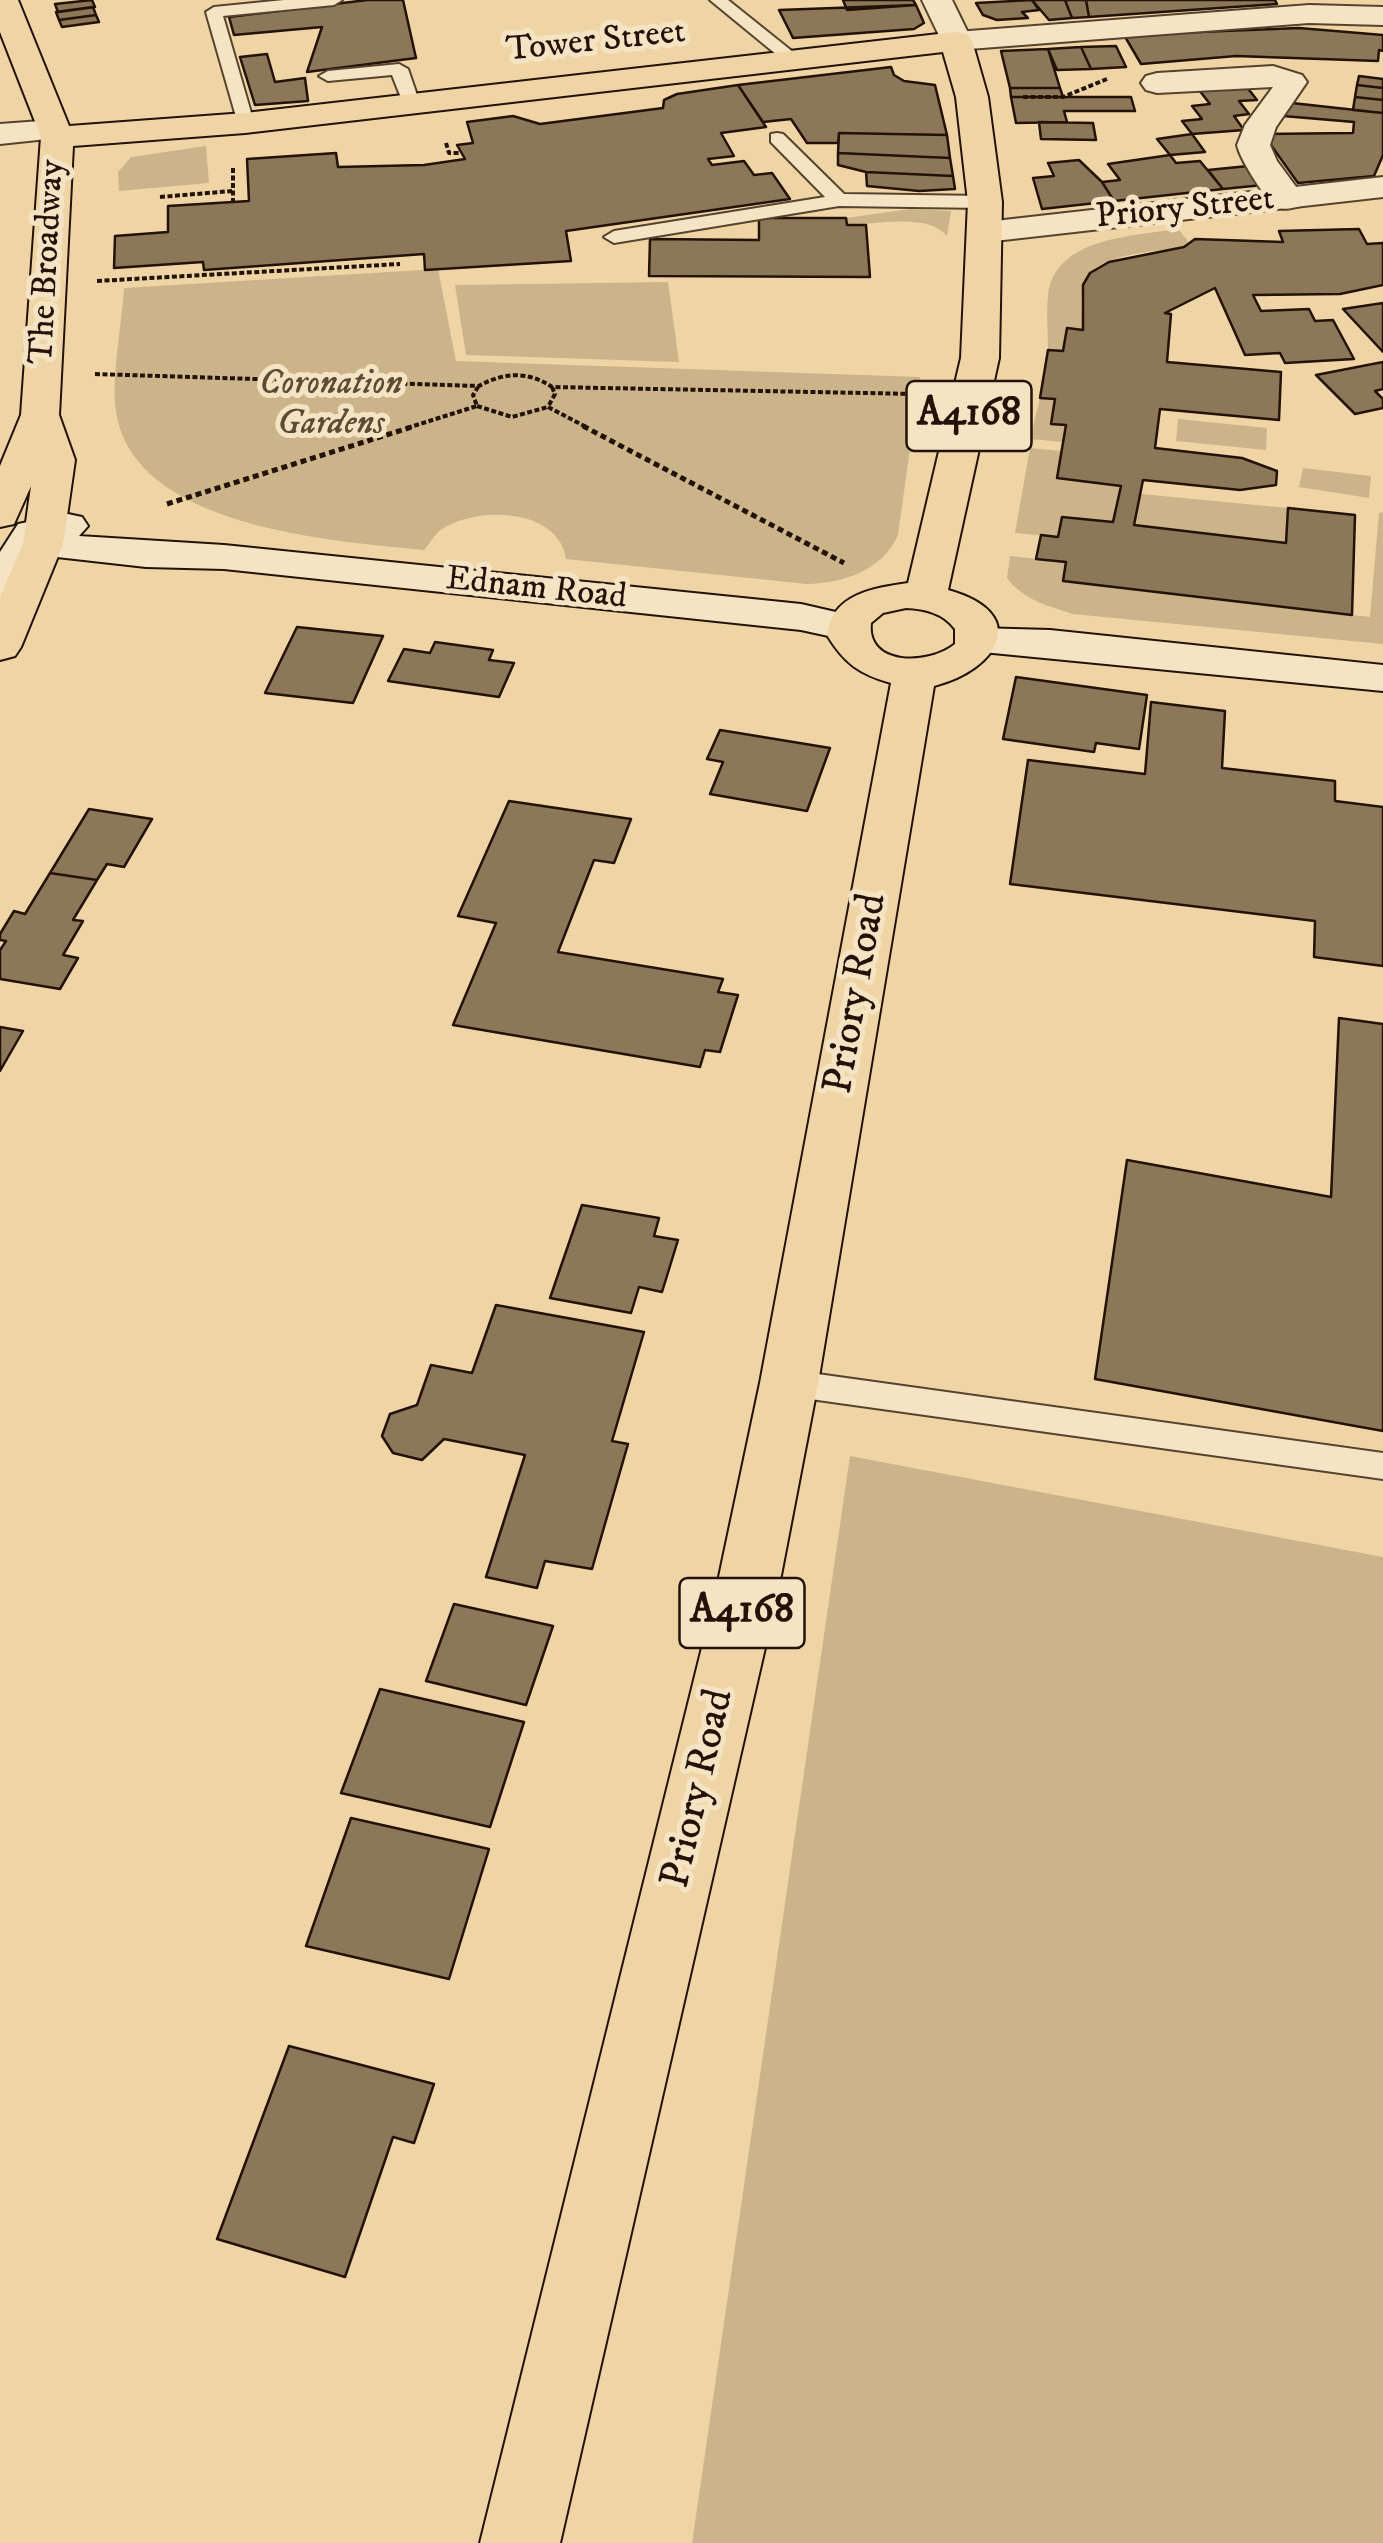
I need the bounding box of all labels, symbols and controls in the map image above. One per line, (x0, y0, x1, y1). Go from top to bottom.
street label: Tower Street (504, 13, 688, 73)
street label: The Broadway (23, 159, 75, 365)
street label: Priory Street (1094, 180, 1276, 240)
park label: Coronation Gardens (259, 365, 403, 447)
road number: A4168 (906, 381, 1032, 451)
street label: Ednam Road (443, 560, 629, 620)
street label: Priory Road (816, 890, 900, 1098)
road number: A4168 (680, 1578, 804, 1648)
street label: Priory Road (653, 1685, 747, 1893)

